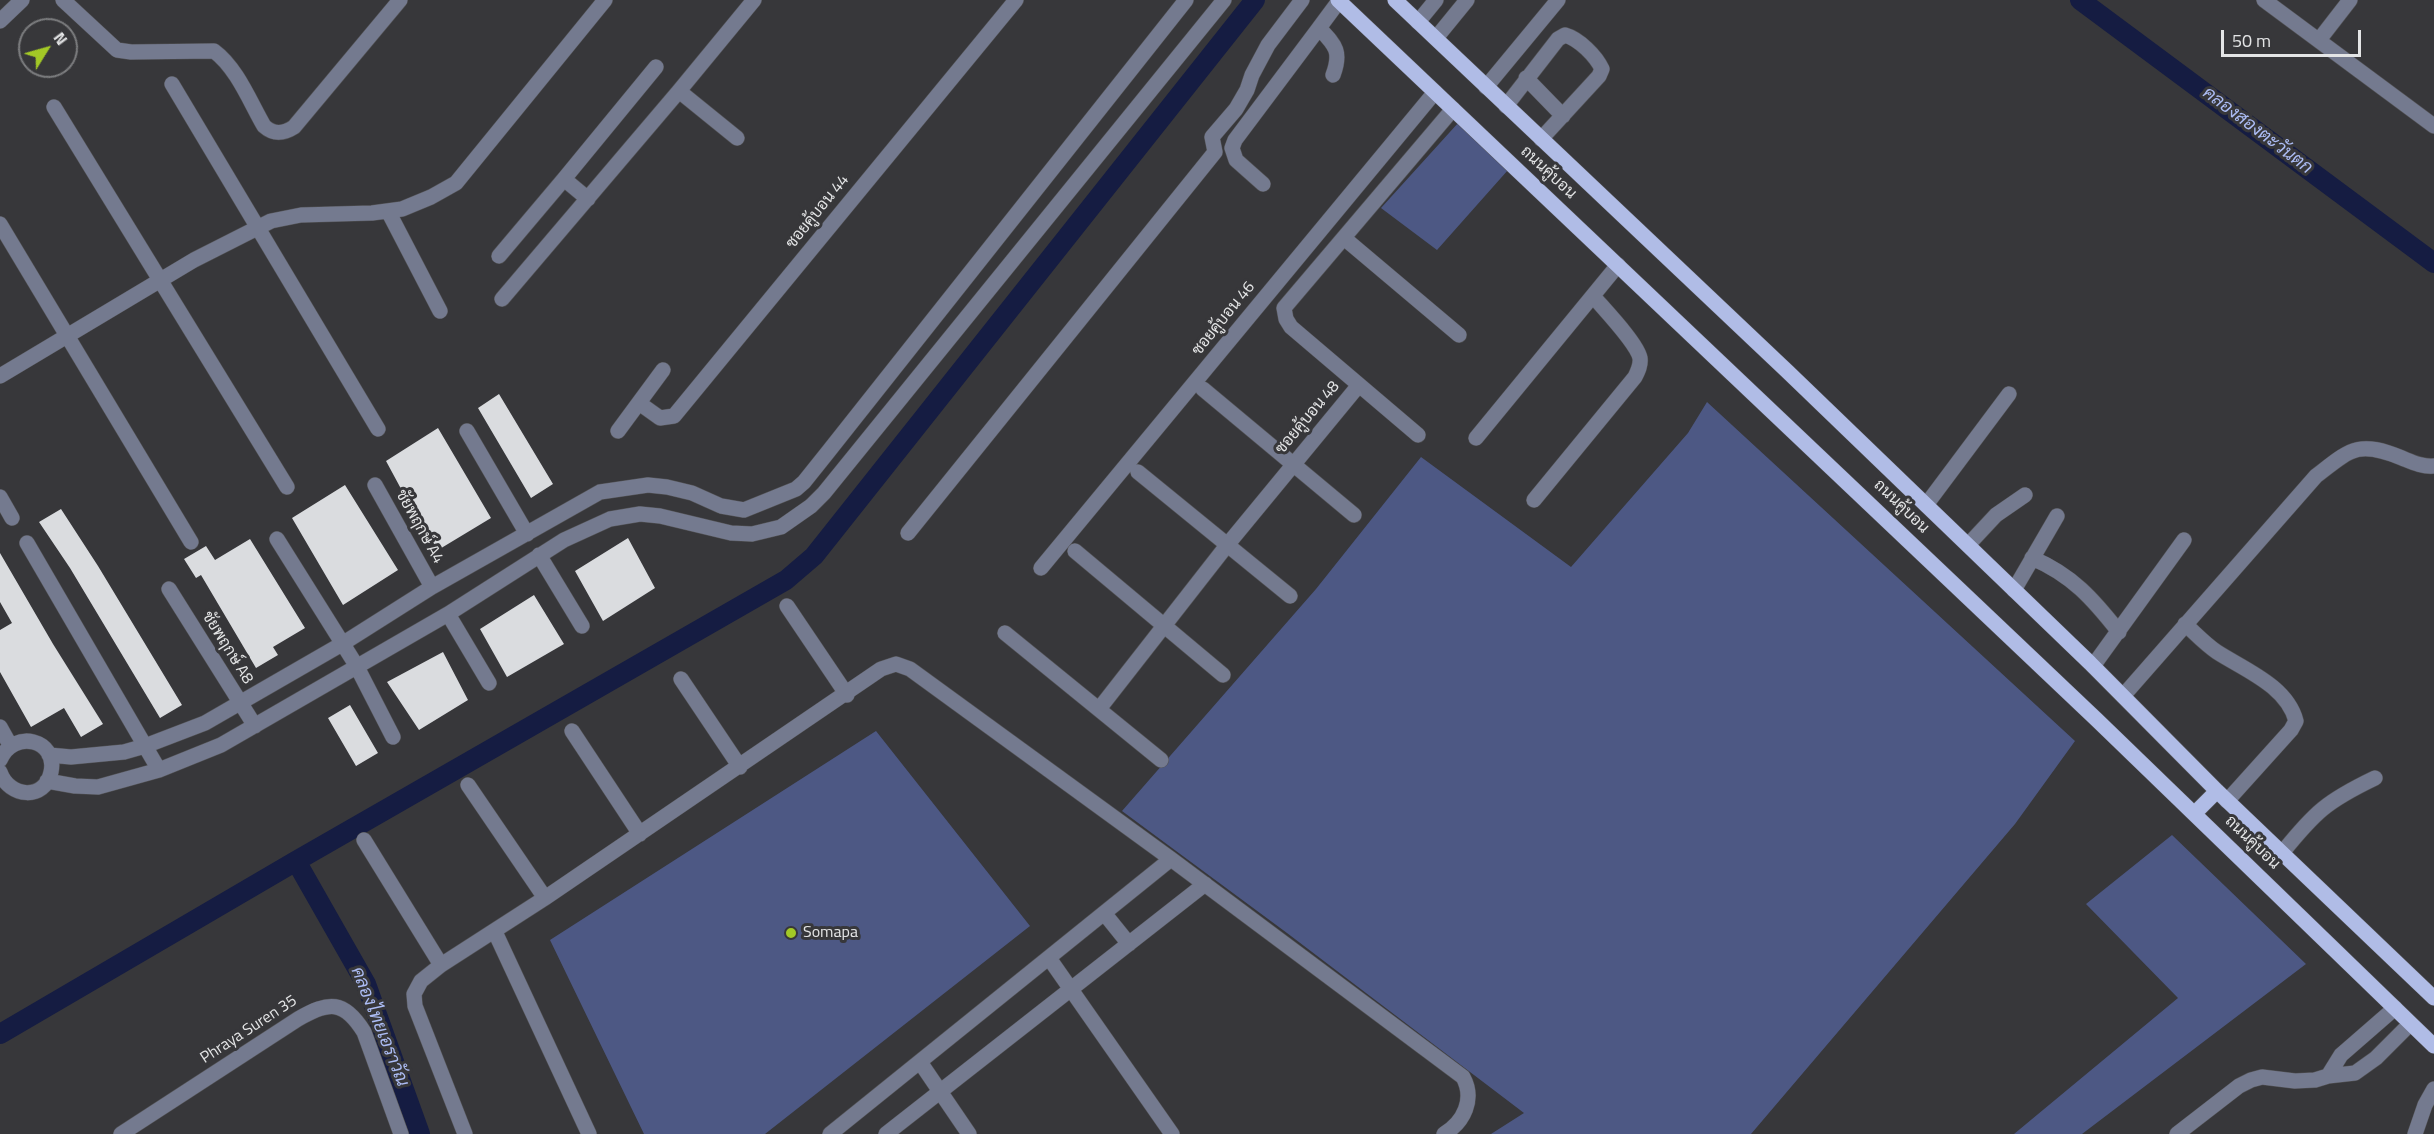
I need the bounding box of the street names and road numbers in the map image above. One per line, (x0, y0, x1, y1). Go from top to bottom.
street label: ถนนคู้บอน (1516, 142, 1580, 204)
street label: ซอยคู้บอน 44 (782, 171, 854, 253)
street label: ซอยคู้บอน 46 (1188, 278, 1260, 360)
street label: ซอยคู้บอน 48 (1272, 378, 1344, 458)
street label: ถนนคู้บอน (1869, 476, 1933, 538)
street label: ชัยพฤกษ์ A4 (391, 487, 447, 567)
street label: ชัยพฤกษ์ A8 (197, 608, 257, 688)
street label: ถนนคู้บอน (2220, 812, 2284, 874)
street label: Phraya Suren 35 (197, 992, 301, 1068)

